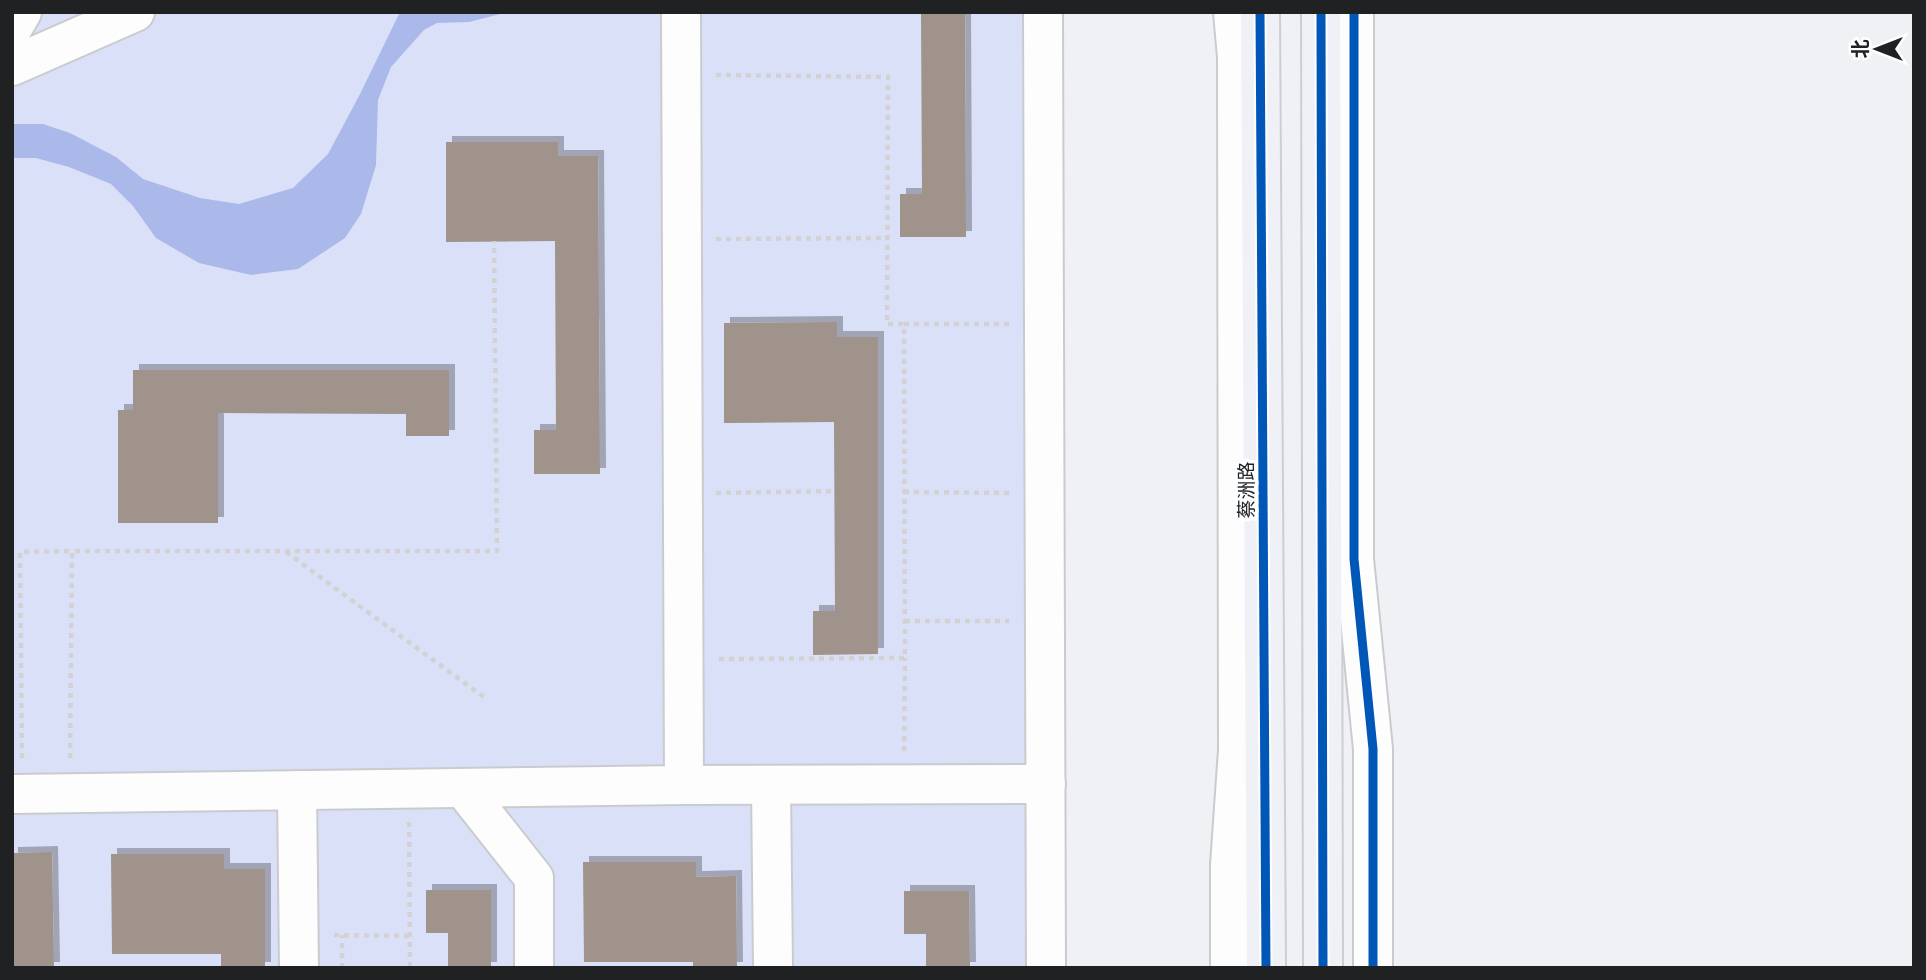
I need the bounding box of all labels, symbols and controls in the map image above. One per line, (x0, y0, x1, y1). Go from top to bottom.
north arrow (1842, 14, 1912, 84)
text: 北 (1849, 39, 1872, 59)
street label: 蔡洲路 (1235, 461, 1258, 519)

